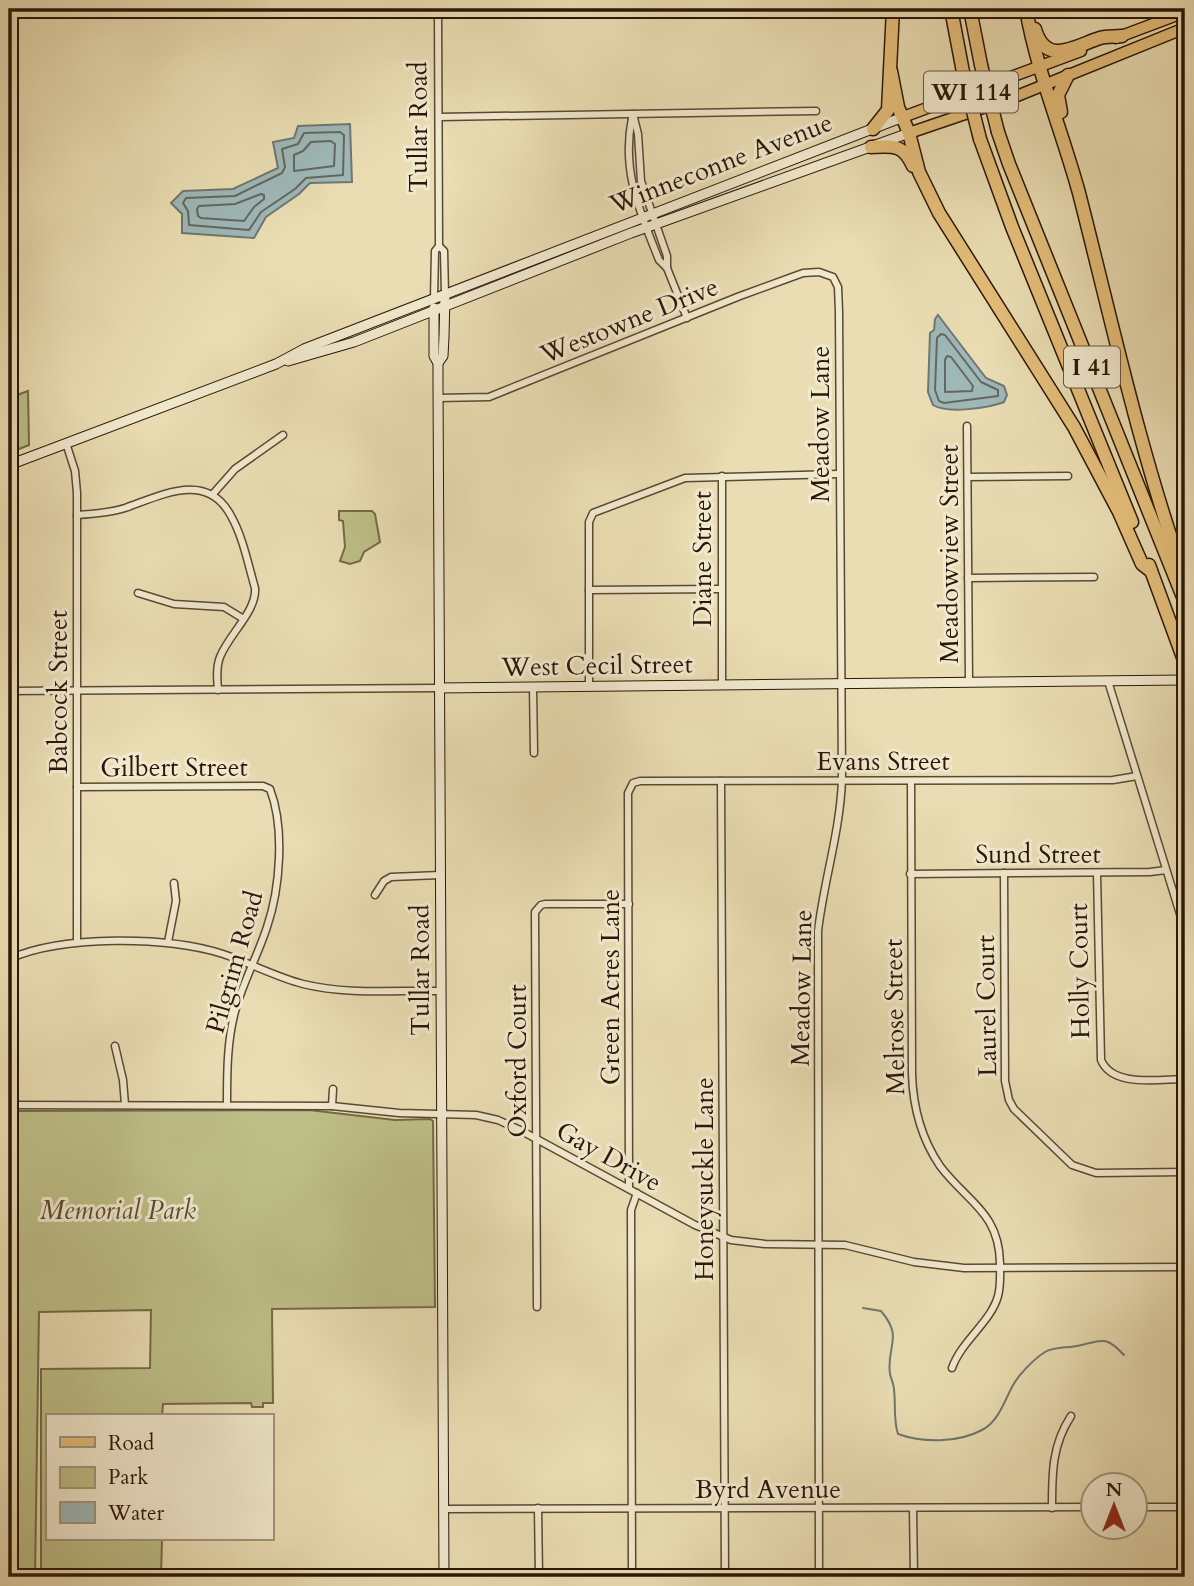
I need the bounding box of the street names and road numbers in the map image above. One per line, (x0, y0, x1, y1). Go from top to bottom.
street label: Tullar Road (401, 61, 436, 193)
road number: WI 114 (924, 72, 1018, 112)
street label: Winneconne Avenue (604, 105, 838, 222)
street label: Westowne Drive (534, 269, 723, 372)
street label: Meadow Lane (803, 346, 838, 502)
road number: I 41 (1064, 346, 1120, 388)
street label: Meadowview Street (932, 445, 967, 663)
street label: Diane Street (685, 491, 720, 627)
street label: Babcock Street (41, 610, 76, 774)
street label: West Cecil Street (500, 646, 693, 685)
street label: Evans Street (816, 744, 950, 779)
street label: Gilbert Street (100, 750, 248, 785)
street label: Sund Street (975, 837, 1101, 872)
street label: Pilgrim Road (197, 887, 272, 1038)
street label: Green Acres Lane (593, 889, 628, 1085)
street label: Holly Court (1061, 903, 1098, 1039)
street label: Tullar Road (403, 904, 438, 1036)
street label: Meadow Lane (783, 909, 820, 1067)
street label: Laurel Court (968, 935, 1005, 1077)
street label: Melrose Street (876, 938, 913, 1096)
street label: Oxford Court (500, 984, 535, 1138)
street label: Honeysuckle Lane (687, 1077, 722, 1281)
street label: Gay Drive (550, 1113, 668, 1200)
street label: Byrd Avenue (695, 1472, 841, 1507)

